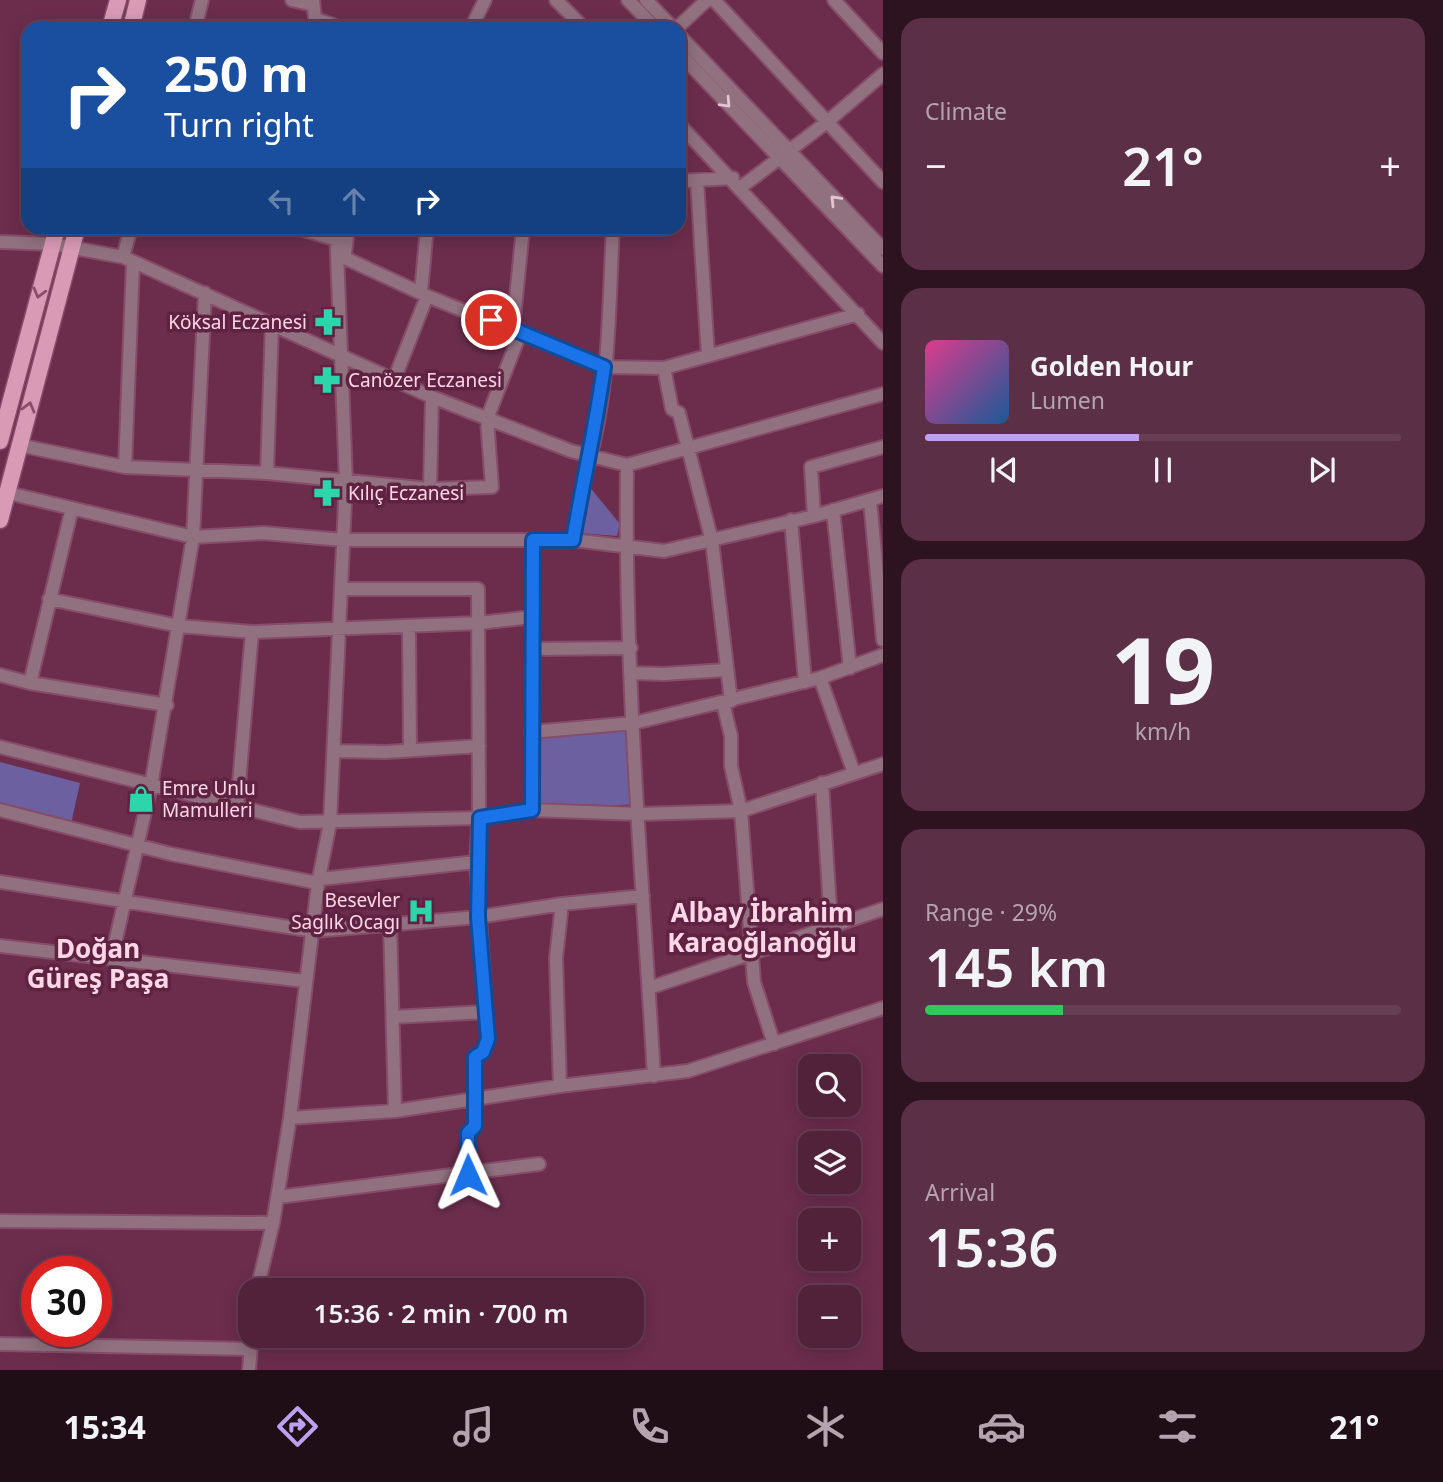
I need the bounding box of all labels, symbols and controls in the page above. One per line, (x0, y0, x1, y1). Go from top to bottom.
text: 250 m (164, 40, 309, 106)
icon: right (49, 49, 140, 140)
one-way arrow (717, 95, 730, 108)
text: Climate (925, 95, 1007, 127)
text: Turn right (164, 103, 314, 146)
text: 21° (1122, 130, 1204, 201)
text: − (925, 139, 947, 191)
text: + (1379, 139, 1401, 191)
icon: left (262, 182, 300, 220)
icon: ahead (335, 182, 373, 220)
icon: right (408, 182, 446, 220)
one-way arrow (831, 195, 844, 208)
one-way arrow (33, 287, 47, 299)
pin (461, 290, 521, 350)
icon: arrive (472, 301, 510, 339)
pharmacy icon: Köksal Eczanesi (313, 307, 343, 337)
place label: Köksal Eczanesi (168, 309, 307, 335)
text: Golden Hour (1030, 348, 1193, 384)
pharmacy icon: Canözer Eczanesi (312, 365, 342, 395)
place label: Canözer Eczanesi (348, 367, 502, 393)
text: Lumen (1030, 384, 1105, 416)
one-way arrow (20, 401, 35, 413)
icon: previous (985, 451, 1023, 489)
icon: pause (1144, 451, 1182, 489)
icon: next (1303, 451, 1341, 489)
pharmacy icon: Kılıç Eczanesi (312, 478, 342, 508)
place label: Kılıç Eczanesi (348, 480, 464, 506)
text: 19 (1111, 607, 1215, 731)
text: km/h (1135, 715, 1191, 747)
place label: Emre Unlu Mamulleri (162, 775, 256, 823)
shop icon: Emre Unlu Mamulleri (126, 784, 156, 814)
place label: Besevler Saglık Ocagı (291, 887, 400, 935)
district label: Albay İbrahim Karaoğlanoğlu (667, 894, 857, 960)
hospital icon: Besevler Saglık Ocagı (406, 896, 436, 926)
text: Range · 29% (925, 896, 1057, 928)
district label: Doğan Güreş Paşa (27, 930, 169, 996)
text: 145 km (925, 931, 1108, 1002)
map controls (798, 1054, 861, 1348)
button: search (798, 1054, 861, 1117)
button: layers (798, 1131, 861, 1194)
position arrow (431, 1138, 505, 1212)
text: Arrival (925, 1176, 995, 1208)
button: + (798, 1208, 861, 1271)
text: 15:36 (925, 1211, 1058, 1282)
speed limit sign: 30 (21, 1256, 112, 1347)
button: − (798, 1285, 861, 1348)
text: 15:36 · 2 min · 700 m (314, 1295, 568, 1331)
icon: directions (273, 1402, 322, 1451)
icon: music (449, 1402, 498, 1451)
icon: phone (625, 1402, 674, 1451)
icon: climate (801, 1402, 850, 1451)
icon: car (977, 1402, 1026, 1451)
icon: filters (1153, 1402, 1202, 1451)
text: 15:34 (64, 1405, 146, 1448)
text: 21° (1329, 1405, 1379, 1448)

